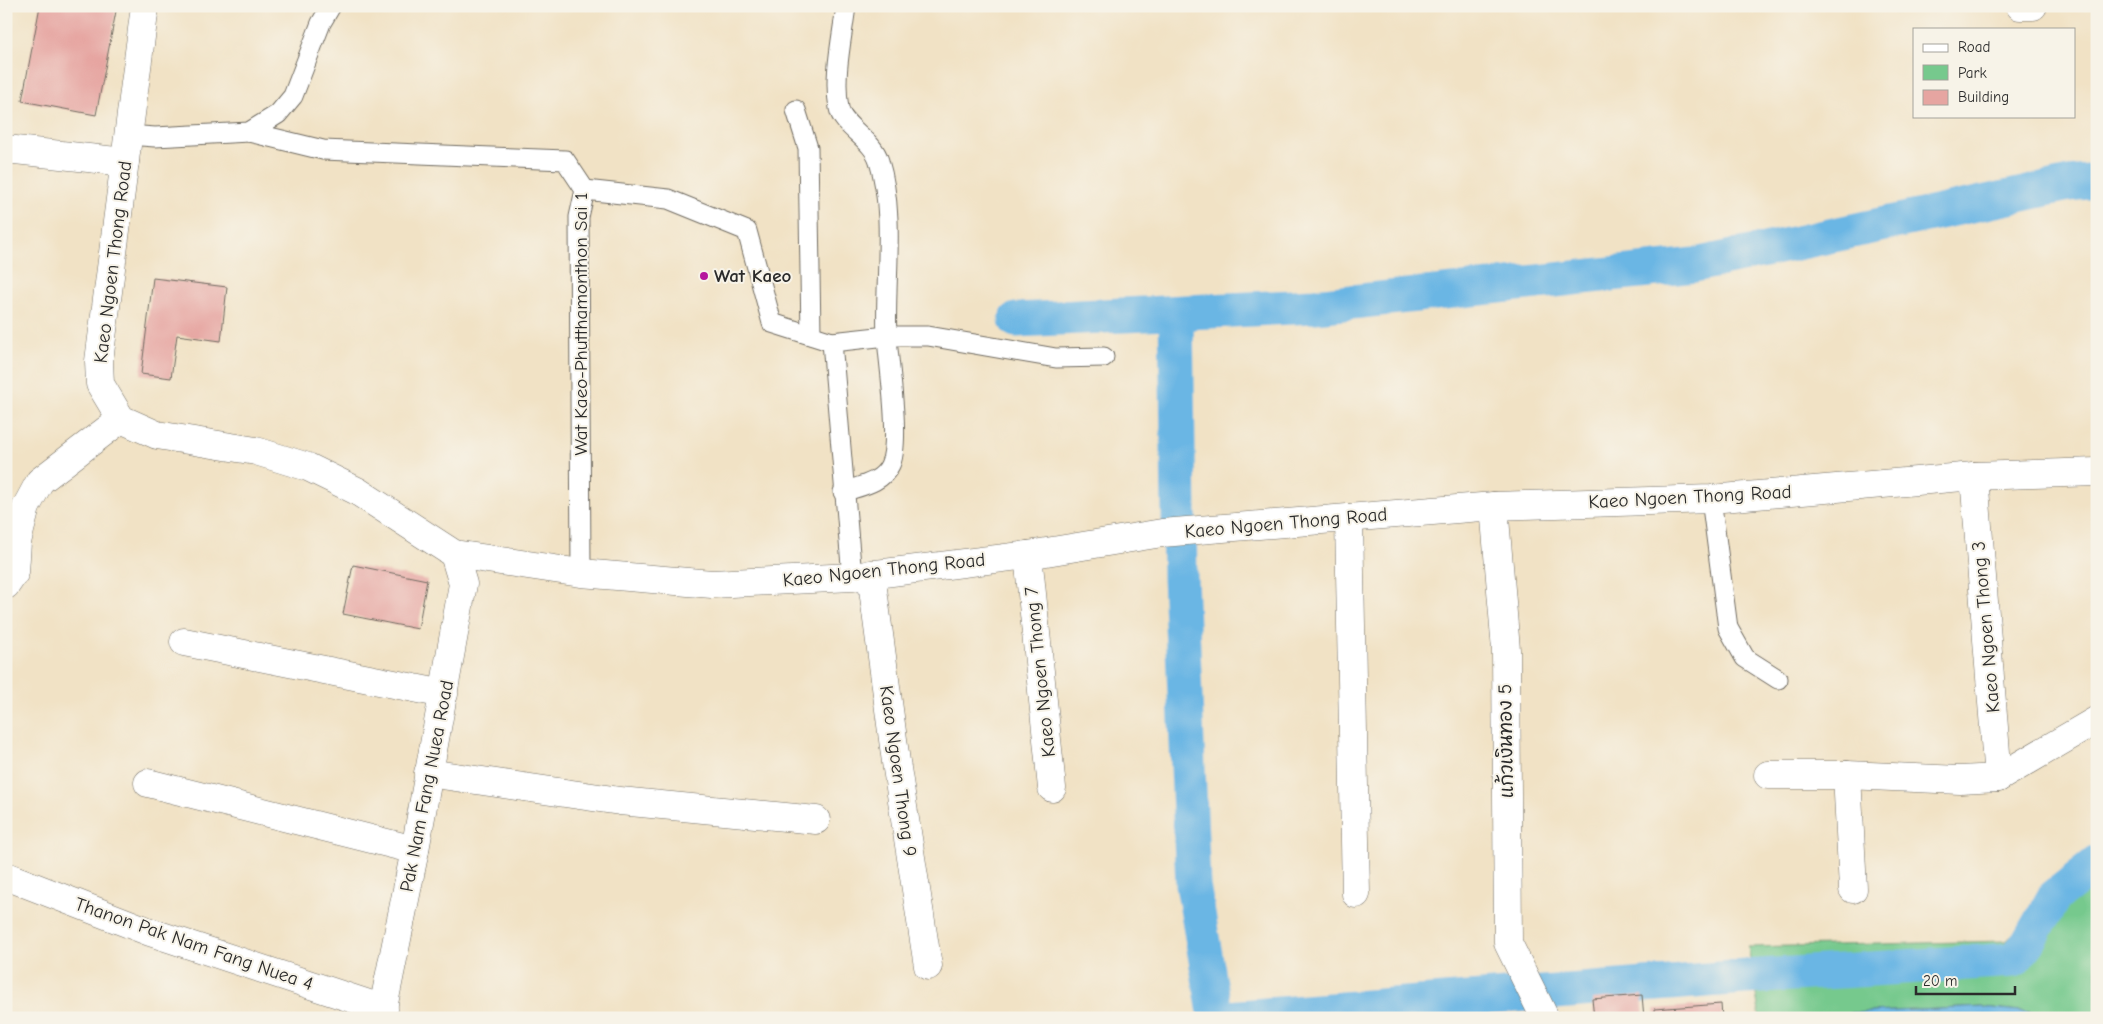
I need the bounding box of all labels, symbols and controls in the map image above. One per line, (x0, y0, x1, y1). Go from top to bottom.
legend (1913, 28, 2076, 118)
text: Road (1958, 38, 1990, 56)
text: Park (1958, 64, 1987, 82)
text: Building (1958, 88, 2009, 106)
street label: Kaeo Ngoen Thong Road (90, 160, 136, 364)
street label: Wat Kaeo-Phutthamonthon Sai 1 (570, 192, 592, 456)
place label: Wat Kaeo (714, 265, 791, 287)
marker: Wat Kaeo (698, 270, 710, 282)
street label: Kaeo Ngoen Thong Road (1588, 481, 1792, 513)
street label: Kaeo Ngoen Thong Road (1184, 503, 1388, 543)
street label: Kaeo Ngoen Thong 3 (1968, 540, 2004, 714)
street label: Kaeo Ngoen Thong Road (782, 548, 986, 592)
street label: Kaeo Ngoen Thong 7 (1020, 586, 1060, 758)
street label: Pak Nam Fang Nuea Road (396, 678, 458, 894)
street label: Kaeo Ngoen Thong 9 (875, 684, 921, 858)
street label: แก้วเงินทอง 5 (1493, 684, 1518, 798)
street label: Thanon Pak Nam Fang Nuea 4 (72, 893, 316, 995)
scale bar (1916, 964, 2014, 996)
text: 20 m (1923, 972, 1957, 990)

